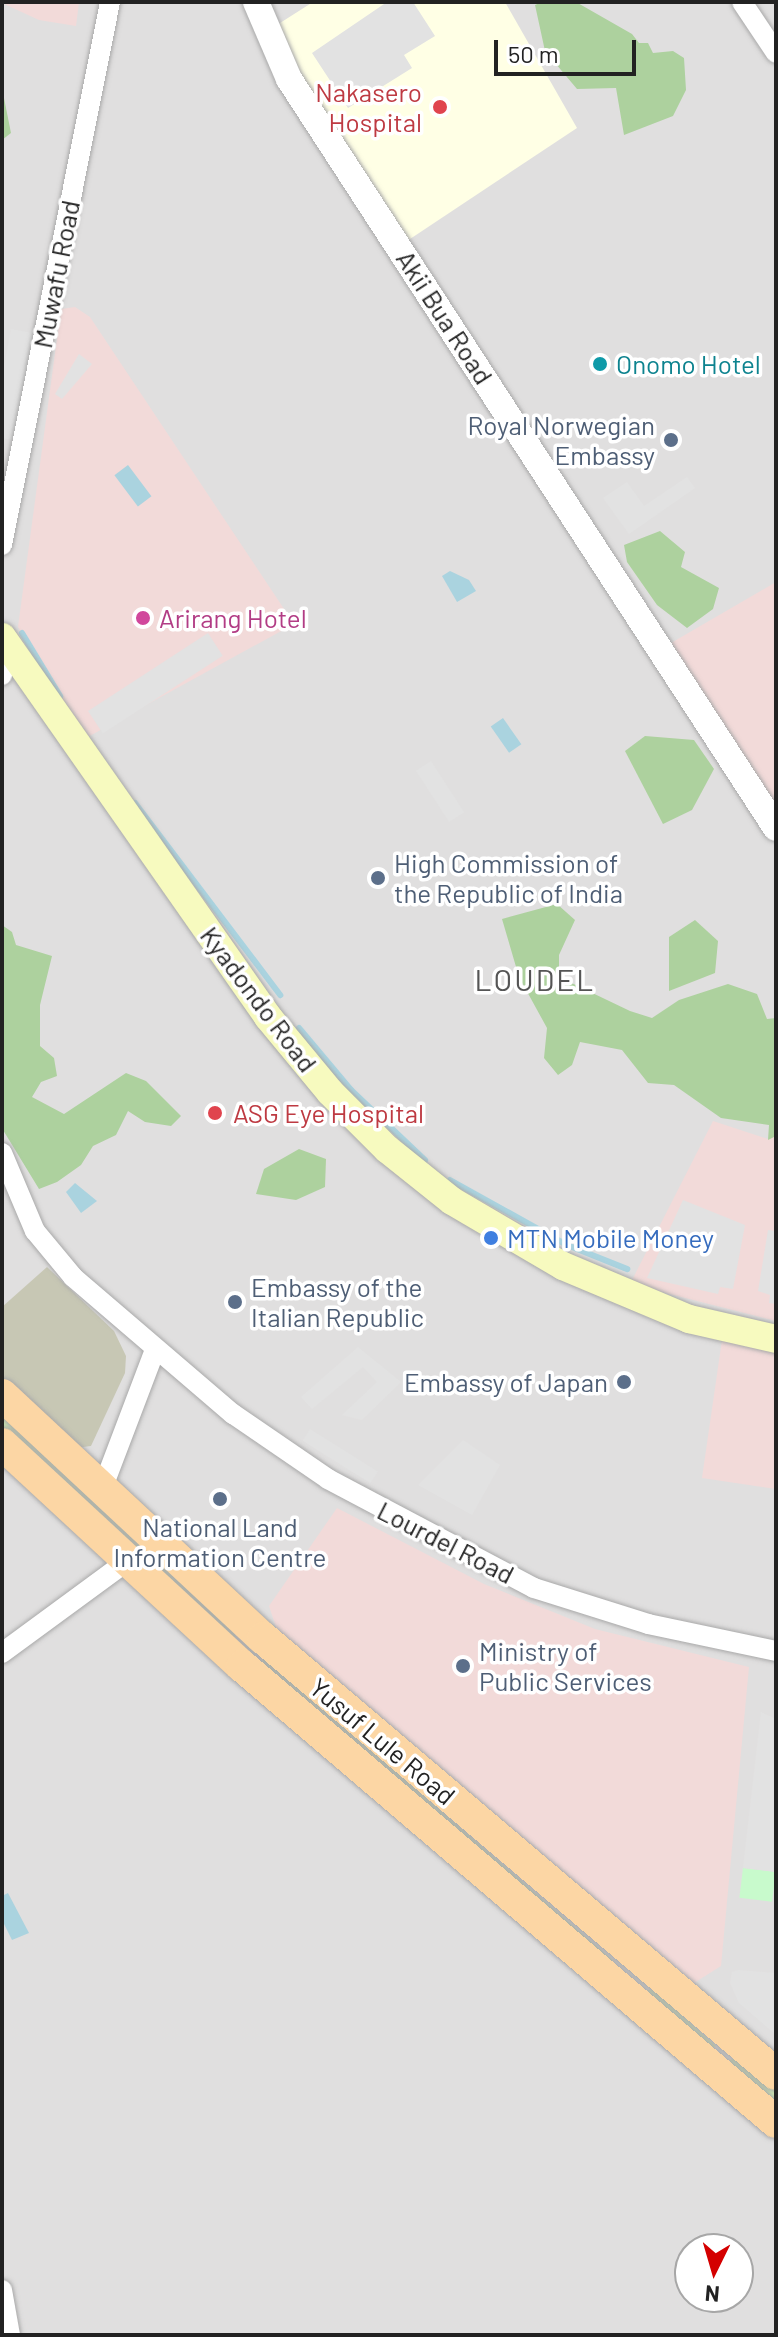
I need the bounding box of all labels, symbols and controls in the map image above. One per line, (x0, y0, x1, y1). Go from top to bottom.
scale bar (498, 24, 640, 74)
text: 50 m (508, 39, 559, 68)
place label: Nakasero Hospital (315, 76, 422, 138)
marker: Nakasero Hospital (429, 96, 451, 118)
street label: Muwafu Road (26, 197, 86, 351)
street label: Akii Bua Road (390, 244, 500, 390)
place label: Onomo Hotel (616, 348, 761, 380)
marker: Onomo Hotel (591, 355, 609, 373)
place label: Royal Norwegian Embassy (467, 409, 655, 470)
marker: Royal Norwegian Embassy (662, 431, 680, 449)
place label: Arirang Hotel (159, 602, 307, 634)
marker: Arirang Hotel (134, 609, 152, 627)
place label: High Commission of the Republic of India (394, 847, 623, 908)
marker: High Commission of the Republic of India (369, 869, 387, 887)
street label: Kyadondo Road (194, 920, 324, 1078)
district label: LOUDEL (475, 961, 595, 997)
place label: ASG Eye Hospital (233, 1097, 424, 1129)
marker: ASG Eye Hospital (204, 1102, 226, 1124)
place label: MTN Mobile Money (507, 1222, 714, 1254)
marker: MTN Mobile Money (482, 1229, 500, 1247)
place label: Embassy of the Italian Republic (251, 1271, 424, 1332)
marker: Embassy of the Italian Republic (226, 1293, 244, 1311)
place label: Embassy of Japan (404, 1366, 608, 1398)
marker: Embassy of Japan (615, 1373, 633, 1391)
marker: National Land Information Centre (211, 1490, 229, 1508)
street label: Lourdel Road (373, 1494, 519, 1590)
place label: National Land Information Centre (114, 1511, 326, 1572)
place label: Ministry of Public Services (479, 1635, 652, 1696)
marker: Ministry of Public Services (454, 1657, 472, 1675)
street label: Yusuf Lule Road (304, 1671, 462, 1811)
north arrow (674, 2233, 754, 2313)
text: N (704, 2281, 721, 2309)

